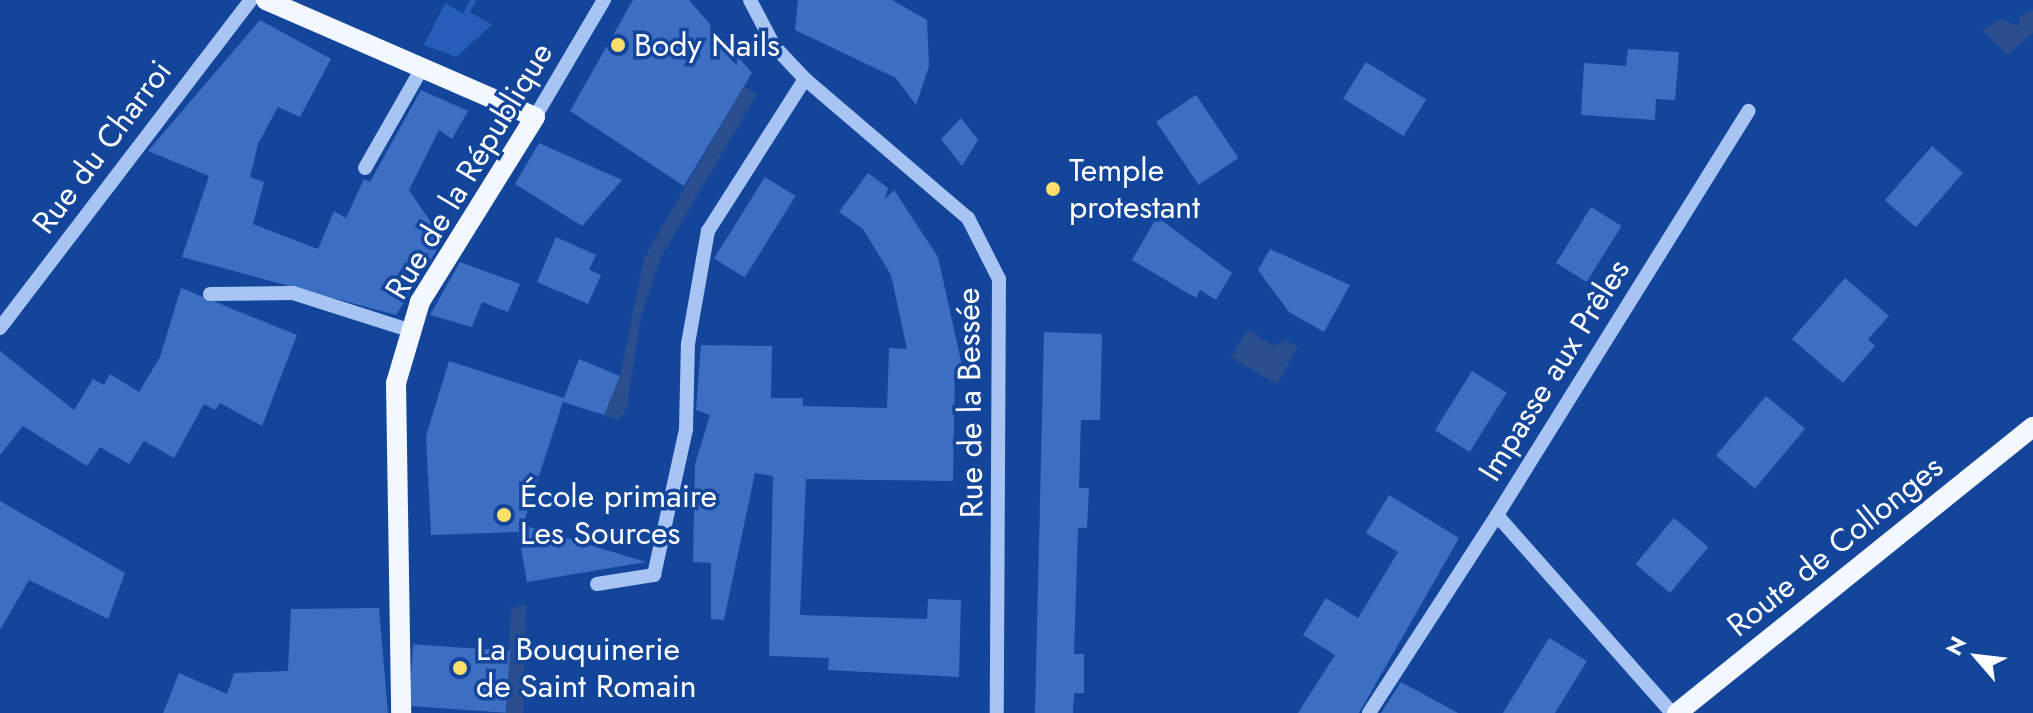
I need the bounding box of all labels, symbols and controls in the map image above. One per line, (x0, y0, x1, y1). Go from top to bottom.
place label: Body Nails (634, 26, 780, 64)
street label: Rue de la République (377, 36, 561, 306)
marker: Body Nails (609, 36, 627, 54)
street label: Rue du Charroi (24, 53, 180, 241)
place label: Temple protestant (1069, 152, 1200, 227)
marker: Temple protestant (1044, 180, 1062, 198)
street label: Impasse aux Prêles (1470, 252, 1638, 488)
street label: Rue de la Bessée (949, 287, 991, 519)
street label: Route de Collonges (1719, 447, 1951, 645)
place label: École primaire Les Sources (520, 478, 717, 553)
marker: École primaire Les Sources (495, 506, 513, 524)
north arrow (1937, 617, 2017, 697)
place label: La Bouquinerie de Saint Romain (476, 631, 697, 706)
text: N (1938, 631, 1974, 661)
marker: La Bouquinerie de Saint Romain (451, 659, 469, 677)

